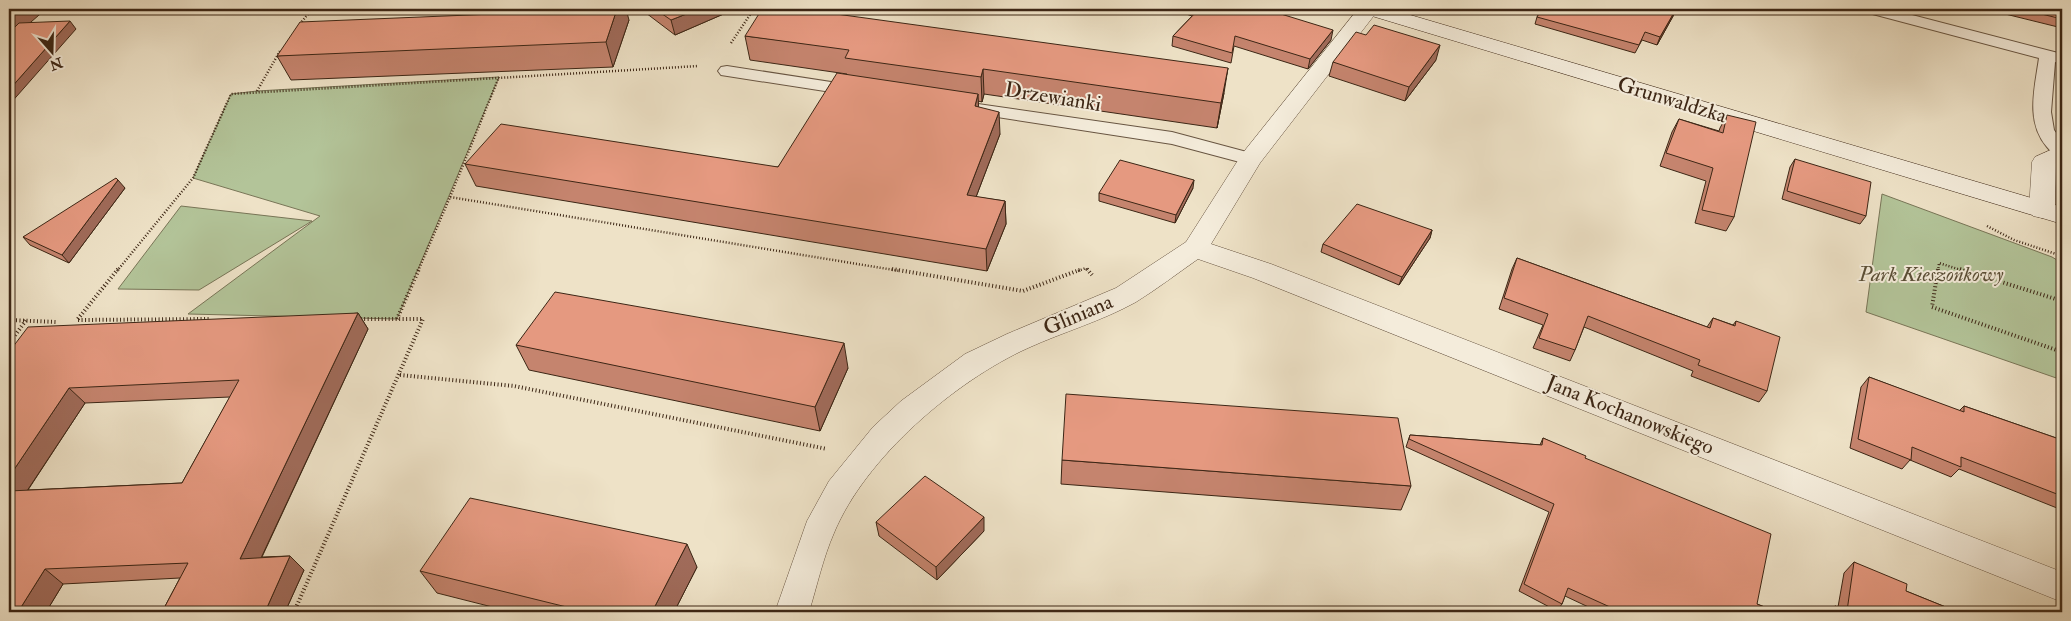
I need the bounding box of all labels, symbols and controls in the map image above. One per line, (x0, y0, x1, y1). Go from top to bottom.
north arrow (28, 28, 78, 78)
text: N (47, 53, 66, 74)
street label: Grunwaldzka (1614, 71, 1730, 129)
street label: Drzewianki (1003, 76, 1104, 118)
park label: Park Kieszonkowy (1857, 261, 2004, 288)
street label: Gliniana (1039, 288, 1117, 342)
street label: Jana Kochanowskiego (1541, 369, 1718, 461)

